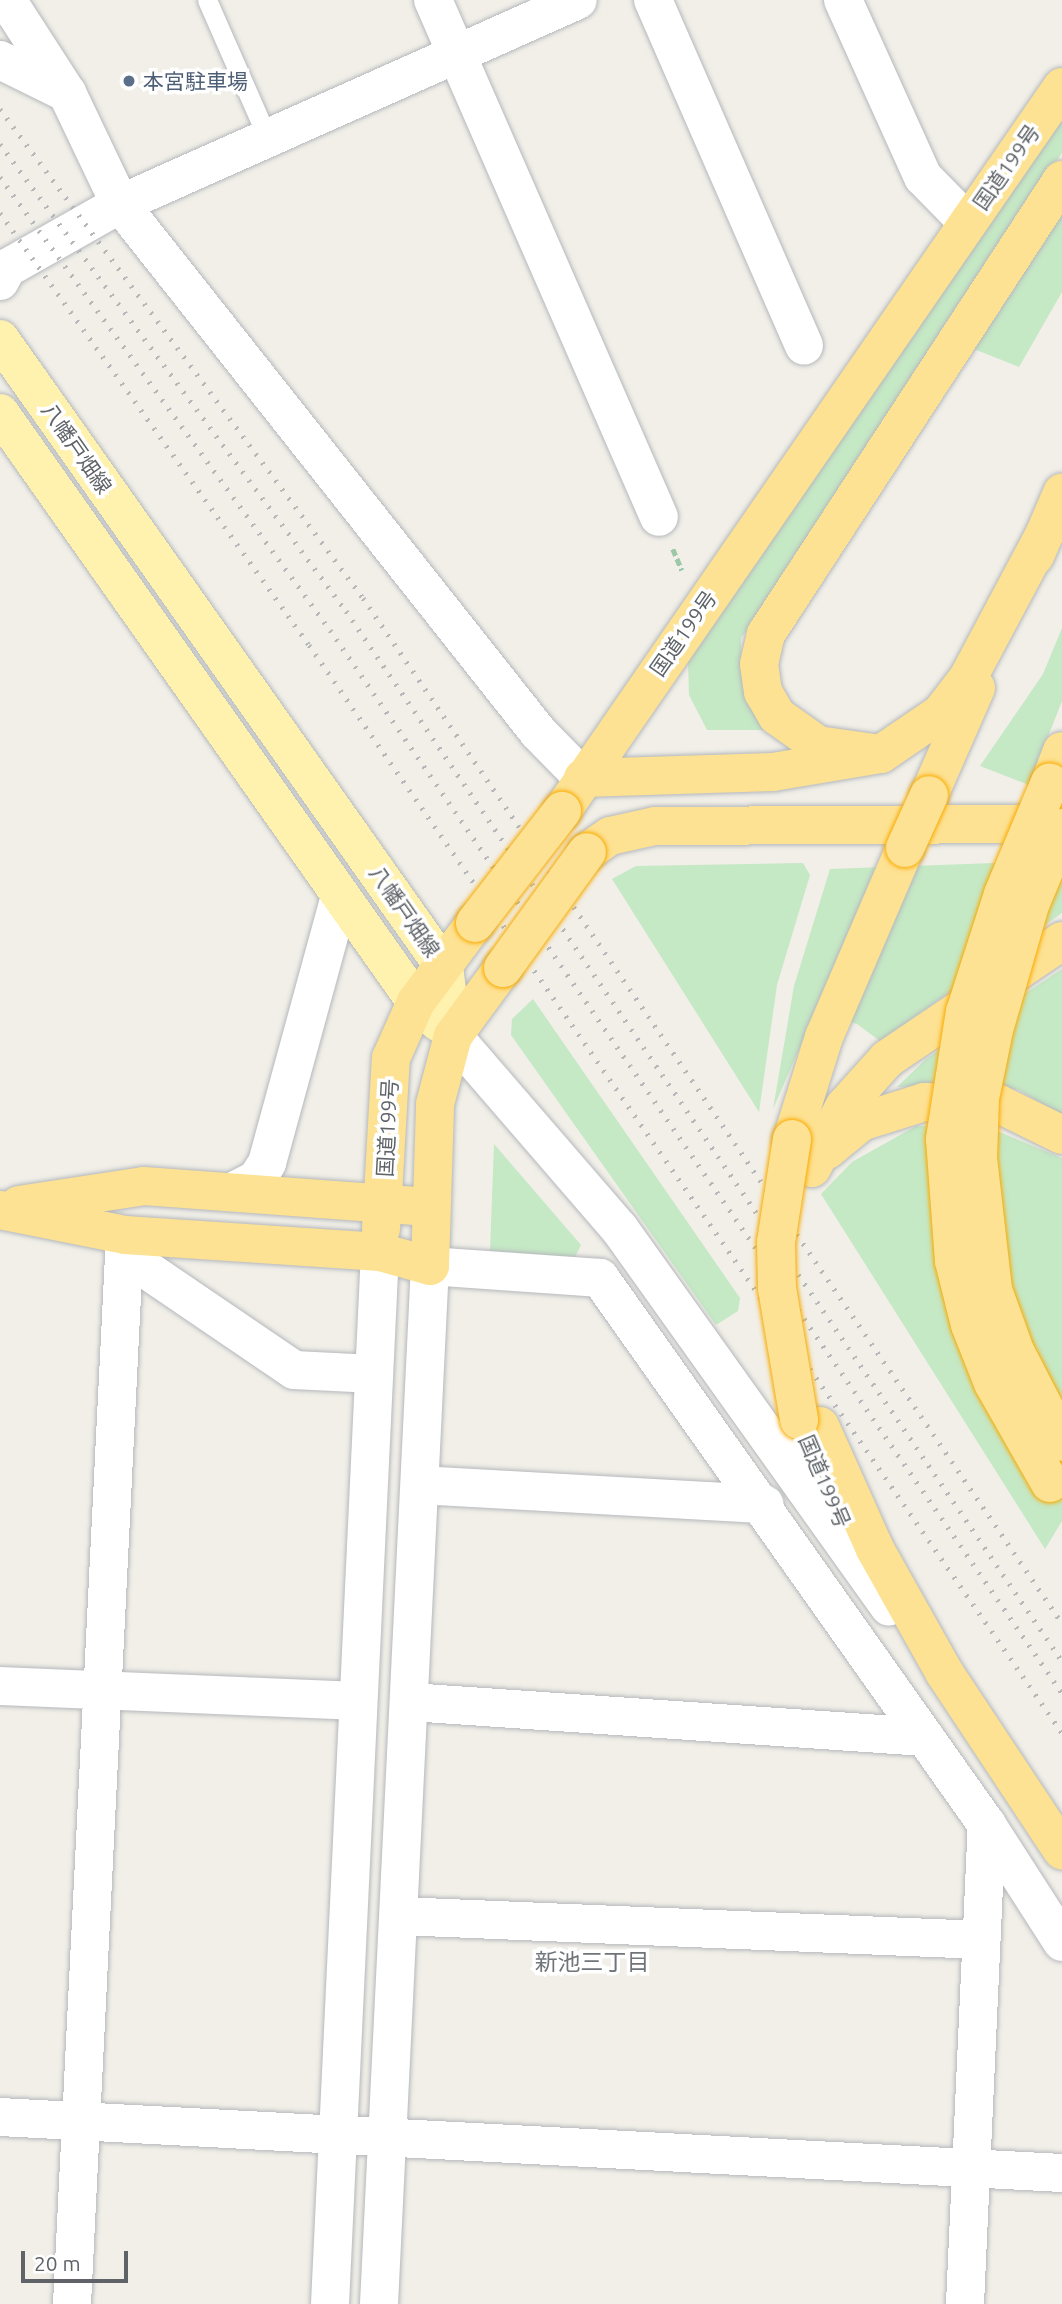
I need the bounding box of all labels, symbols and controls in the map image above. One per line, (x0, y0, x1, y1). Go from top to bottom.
place label: 本宮駐車場 (143, 68, 248, 94)
marker: 本宮駐車場 (121, 73, 137, 89)
street label: 国道199号 (967, 119, 1045, 215)
street label: 八幡戸畑線 (37, 398, 117, 498)
street label: 国道199号 (644, 585, 722, 681)
street label: 八幡戸畑線 (365, 861, 445, 961)
street label: 国道199号 (372, 1078, 402, 1178)
street label: 国道199号 (794, 1431, 856, 1531)
district label: 新池三丁目 (535, 1948, 649, 1976)
scale bar (24, 2238, 131, 2282)
text: 20 m (34, 2251, 81, 2275)

